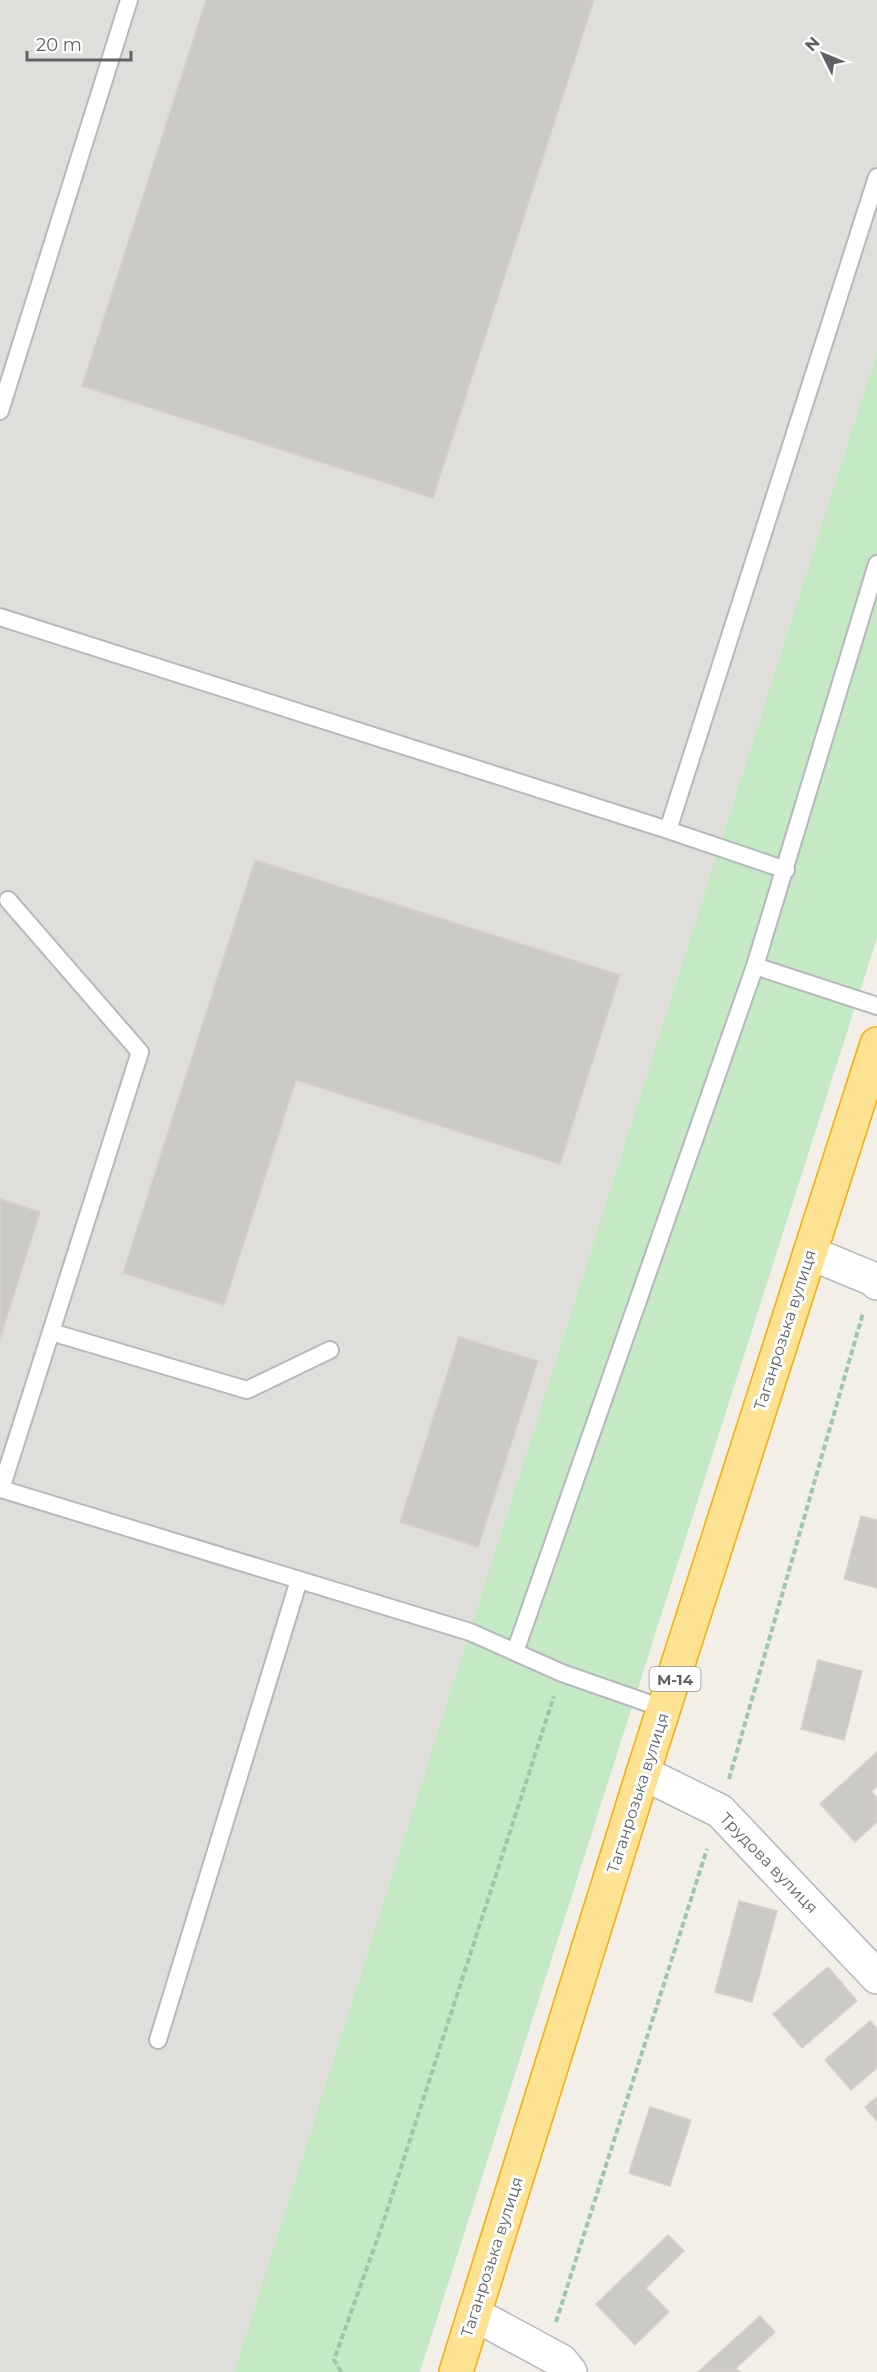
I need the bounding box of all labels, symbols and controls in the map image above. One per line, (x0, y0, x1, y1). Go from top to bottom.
scale bar (27, 24, 130, 62)
north arrow (793, 24, 853, 84)
text: N (801, 33, 824, 55)
text: 20 m (36, 34, 82, 56)
street label: Таганрозька вулиця (750, 1247, 820, 1413)
road number: М-14 (650, 1667, 700, 1691)
street label: Таганрозька вулиця (603, 1710, 673, 1876)
street label: Трудова вулиця (716, 1809, 822, 1917)
street label: Таганрозька вулиця (457, 2174, 527, 2340)

